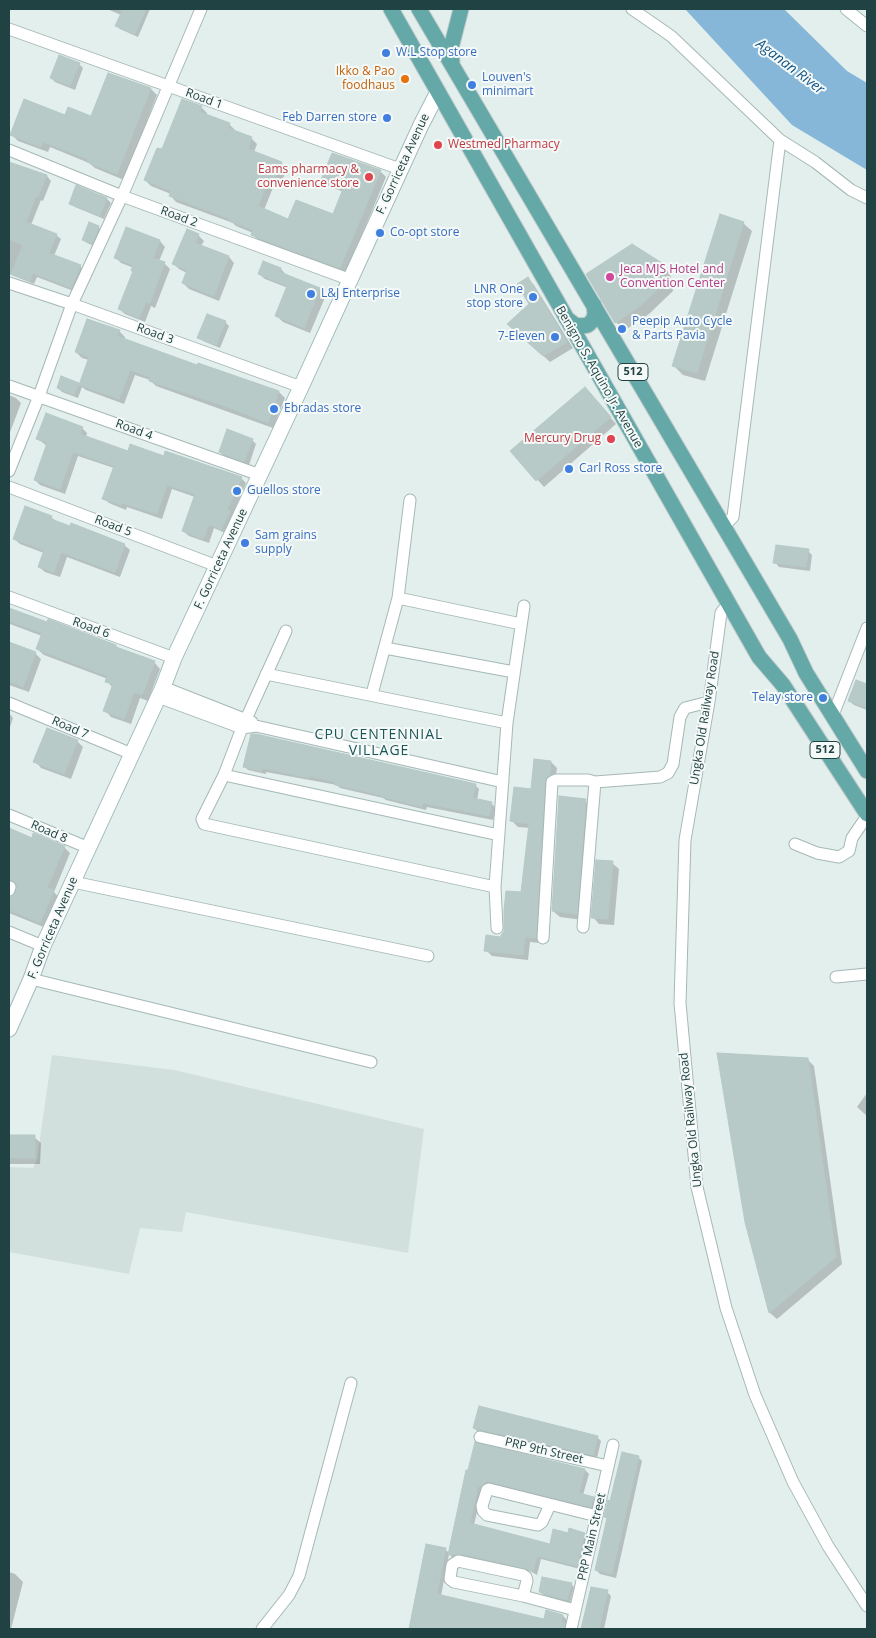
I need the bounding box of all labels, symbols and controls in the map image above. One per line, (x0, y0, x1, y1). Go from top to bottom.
water label: Aganan River (753, 36, 827, 98)
place label: W.L Stop store (396, 46, 477, 60)
marker: W.L Stop store (380, 47, 392, 59)
place label: Ikko & Pao foodhaus (336, 65, 395, 93)
place label: Louven's minimart (482, 71, 533, 99)
marker: Ikko & Pao foodhaus (399, 73, 411, 85)
marker: Louven's minimart (466, 79, 478, 91)
street label: Road 1 (183, 86, 225, 112)
place label: Feb Darren store (282, 111, 377, 125)
street label: F. Gorriceta Avenue (373, 111, 433, 217)
marker: Feb Darren store (381, 112, 393, 124)
place label: Westmed Pharmacy (448, 138, 560, 152)
marker: Westmed Pharmacy (432, 139, 444, 151)
place label: Eams pharmacy & convenience store (257, 163, 359, 191)
marker: Eams pharmacy & convenience store (363, 171, 375, 183)
street label: Road 2 (158, 204, 200, 230)
place label: Co-opt store (390, 226, 459, 240)
marker: Co-opt store (374, 227, 386, 239)
place label: Jeca MJS Hotel and Convention Center (620, 263, 725, 291)
marker: Jeca MJS Hotel and Convention Center (604, 271, 616, 283)
place label: LNR One stop store (466, 283, 523, 311)
place label: L&J Enterprise (321, 287, 400, 301)
marker: L&J Enterprise (305, 288, 317, 300)
marker: LNR One stop store (527, 291, 539, 303)
street label: Benigno S. Aquino Jr. Avenue (552, 304, 646, 450)
place label: Peepip Auto Cycle & Parts Pavia (632, 315, 732, 343)
street label: Road 3 (134, 321, 176, 347)
marker: Peepip Auto Cycle & Parts Pavia (616, 323, 628, 335)
place label: 7-Eleven (498, 330, 545, 344)
marker: 7-Eleven (549, 331, 561, 343)
road number: 512 (618, 364, 648, 381)
place label: Ebradas store (284, 402, 361, 416)
marker: Ebradas store (268, 403, 280, 415)
street label: Road 4 (113, 417, 155, 443)
place label: Mercury Drug (524, 432, 601, 446)
marker: Mercury Drug (605, 433, 617, 445)
place label: Carl Ross store (579, 462, 662, 476)
marker: Carl Ross store (563, 463, 575, 475)
place label: Guellos store (247, 484, 321, 498)
marker: Guellos store (231, 485, 243, 497)
street label: F. Gorriceta Avenue (191, 506, 251, 612)
street label: Road 5 (92, 512, 134, 540)
place label: Sam grains supply (255, 529, 317, 557)
marker: Sam grains supply (239, 537, 251, 549)
street label: Road 6 (70, 615, 112, 641)
street label: Ungka Old Railway Road (687, 650, 723, 786)
place label: Telay store (752, 691, 813, 705)
marker: Telay store (817, 692, 829, 704)
street label: Road 7 (49, 714, 91, 742)
district label: CPU CENTENNIAL VILLAGE (313, 727, 445, 760)
road number: 512 (810, 742, 840, 758)
street label: Road 8 (28, 818, 70, 846)
street label: F. Gorriceta Avenue (25, 875, 81, 981)
street label: Ungka Old Railway Road (677, 1052, 705, 1188)
street label: PRP 9th Street (503, 1435, 585, 1467)
street label: PRP Main Street (575, 1492, 609, 1582)

